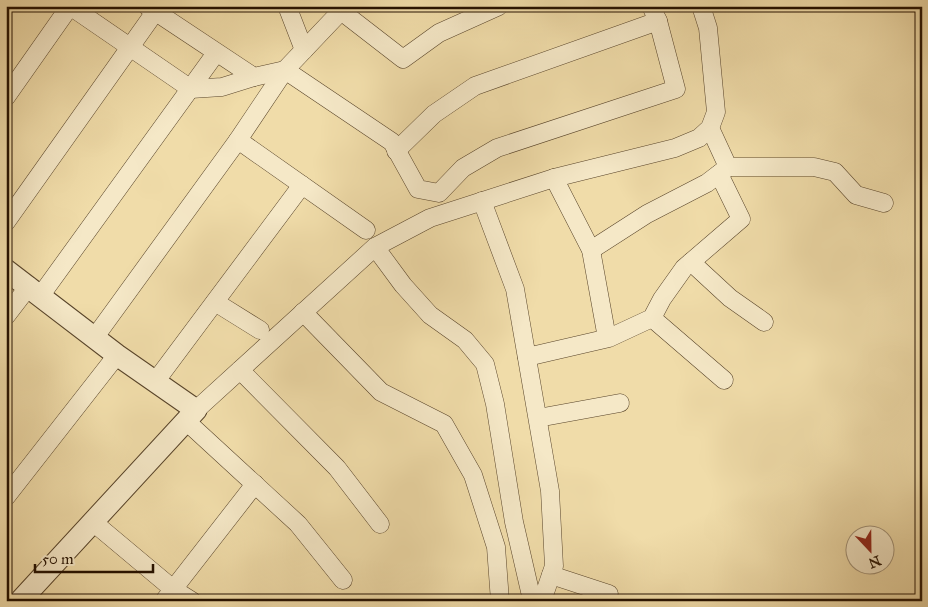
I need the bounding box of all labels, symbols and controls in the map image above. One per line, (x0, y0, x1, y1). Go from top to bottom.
north arrow (846, 524, 896, 574)
scale bar (35, 542, 152, 574)
text: 50 m (42, 550, 74, 568)
text: N (866, 551, 883, 572)

